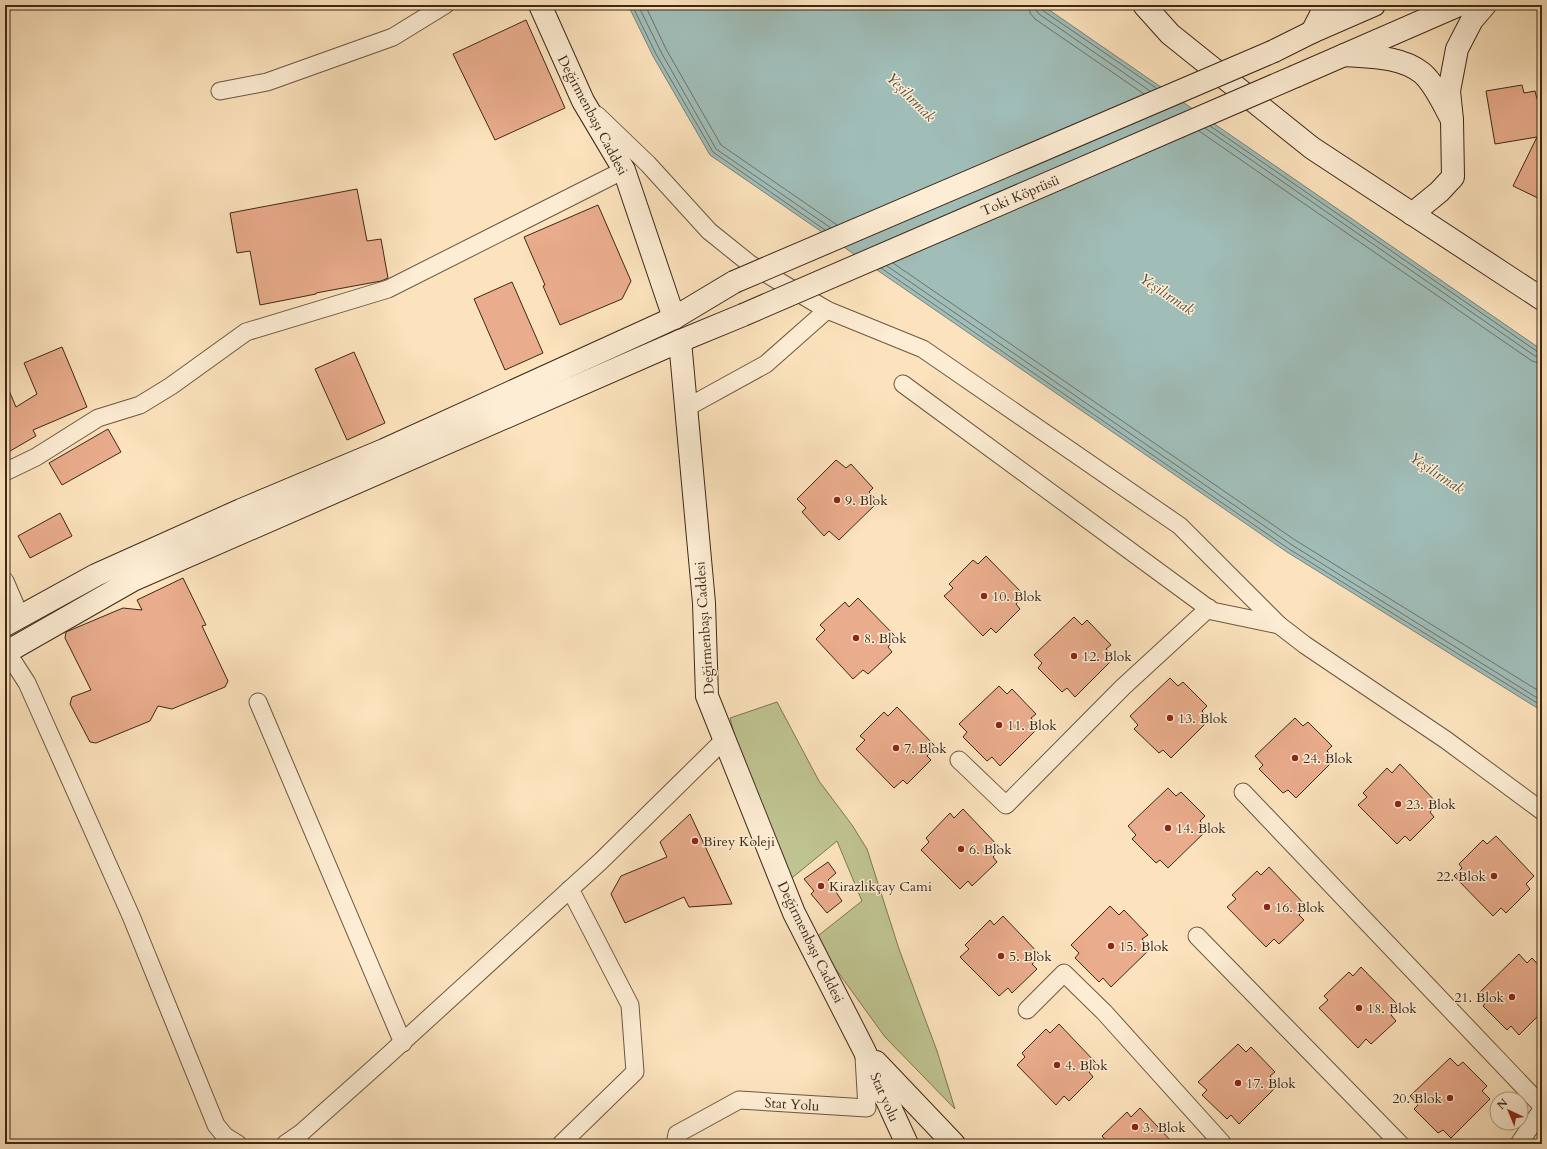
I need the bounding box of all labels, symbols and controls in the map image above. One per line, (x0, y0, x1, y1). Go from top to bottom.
street label: Değirmenbaşı Caddesi (553, 52, 632, 179)
water label: Yeşilırmak (882, 68, 941, 127)
street label: Toki Köprüsü (978, 170, 1063, 221)
water label: Yeşilırmak (1135, 268, 1199, 320)
water label: Yeşilırmak (1405, 447, 1469, 499)
place label: 9. Blok (845, 491, 888, 510)
marker: 9. Blok (832, 495, 842, 505)
street label: Değirmenbaşı Caddesi (690, 561, 719, 695)
place label: 10. Blok (992, 587, 1042, 606)
marker: 10. Blok (979, 591, 989, 601)
place label: 8. Blok (864, 629, 907, 648)
marker: 8. Blok (851, 633, 861, 643)
place label: 12. Blok (1082, 647, 1132, 666)
marker: 12. Blok (1069, 651, 1079, 661)
place label: 13. Blok (1178, 709, 1228, 728)
marker: 13. Blok (1165, 713, 1175, 723)
place label: 11. Blok (1007, 716, 1057, 735)
marker: 11. Blok (994, 720, 1004, 730)
place label: 7. Blok (904, 739, 947, 758)
marker: 7. Blok (891, 743, 901, 753)
place label: 24. Blok (1303, 749, 1353, 768)
marker: 24. Blok (1290, 753, 1300, 763)
place label: 23. Blok (1406, 795, 1456, 814)
marker: 23. Blok (1393, 799, 1403, 809)
place label: 14. Blok (1176, 819, 1226, 838)
marker: 14. Blok (1163, 823, 1173, 833)
place label: Birey Koleji (703, 832, 775, 851)
marker: Birey Koleji (690, 836, 700, 846)
place label: 6. Blok (969, 840, 1012, 859)
marker: 6. Blok (956, 844, 966, 854)
place label: 22. Blok (1436, 867, 1487, 886)
marker: 22. Blok (1489, 871, 1499, 881)
place label: Kirazlıkçay Cami (829, 877, 932, 896)
street label: Değirmenbaşı Caddesi (773, 878, 848, 1006)
marker: Kirazlıkçay Cami (816, 881, 826, 891)
place label: 16. Blok (1275, 898, 1325, 917)
marker: 16. Blok (1262, 902, 1272, 912)
place label: 15. Blok (1119, 937, 1169, 956)
marker: 15. Blok (1106, 941, 1116, 951)
place label: 5. Blok (1009, 947, 1052, 966)
marker: 5. Blok (996, 951, 1006, 961)
place label: 21. Blok (1454, 988, 1505, 1007)
marker: 21. Blok (1507, 992, 1517, 1002)
place label: 18. Blok (1367, 999, 1417, 1018)
marker: 18. Blok (1354, 1003, 1364, 1013)
place label: 4. Blok (1065, 1056, 1108, 1075)
marker: 4. Blok (1052, 1060, 1062, 1070)
street label: Stat yolu (865, 1070, 904, 1125)
place label: 17. Blok (1246, 1074, 1296, 1093)
marker: 17. Blok (1233, 1078, 1243, 1088)
place label: 20. Blok (1392, 1089, 1443, 1108)
north arrow (1489, 1091, 1529, 1131)
street label: Stat Yolu (764, 1093, 820, 1116)
marker: 20. Blok (1445, 1093, 1455, 1103)
text: N (1494, 1095, 1511, 1113)
place label: 3. Blok (1143, 1118, 1186, 1137)
marker: 3. Blok (1130, 1122, 1140, 1132)

